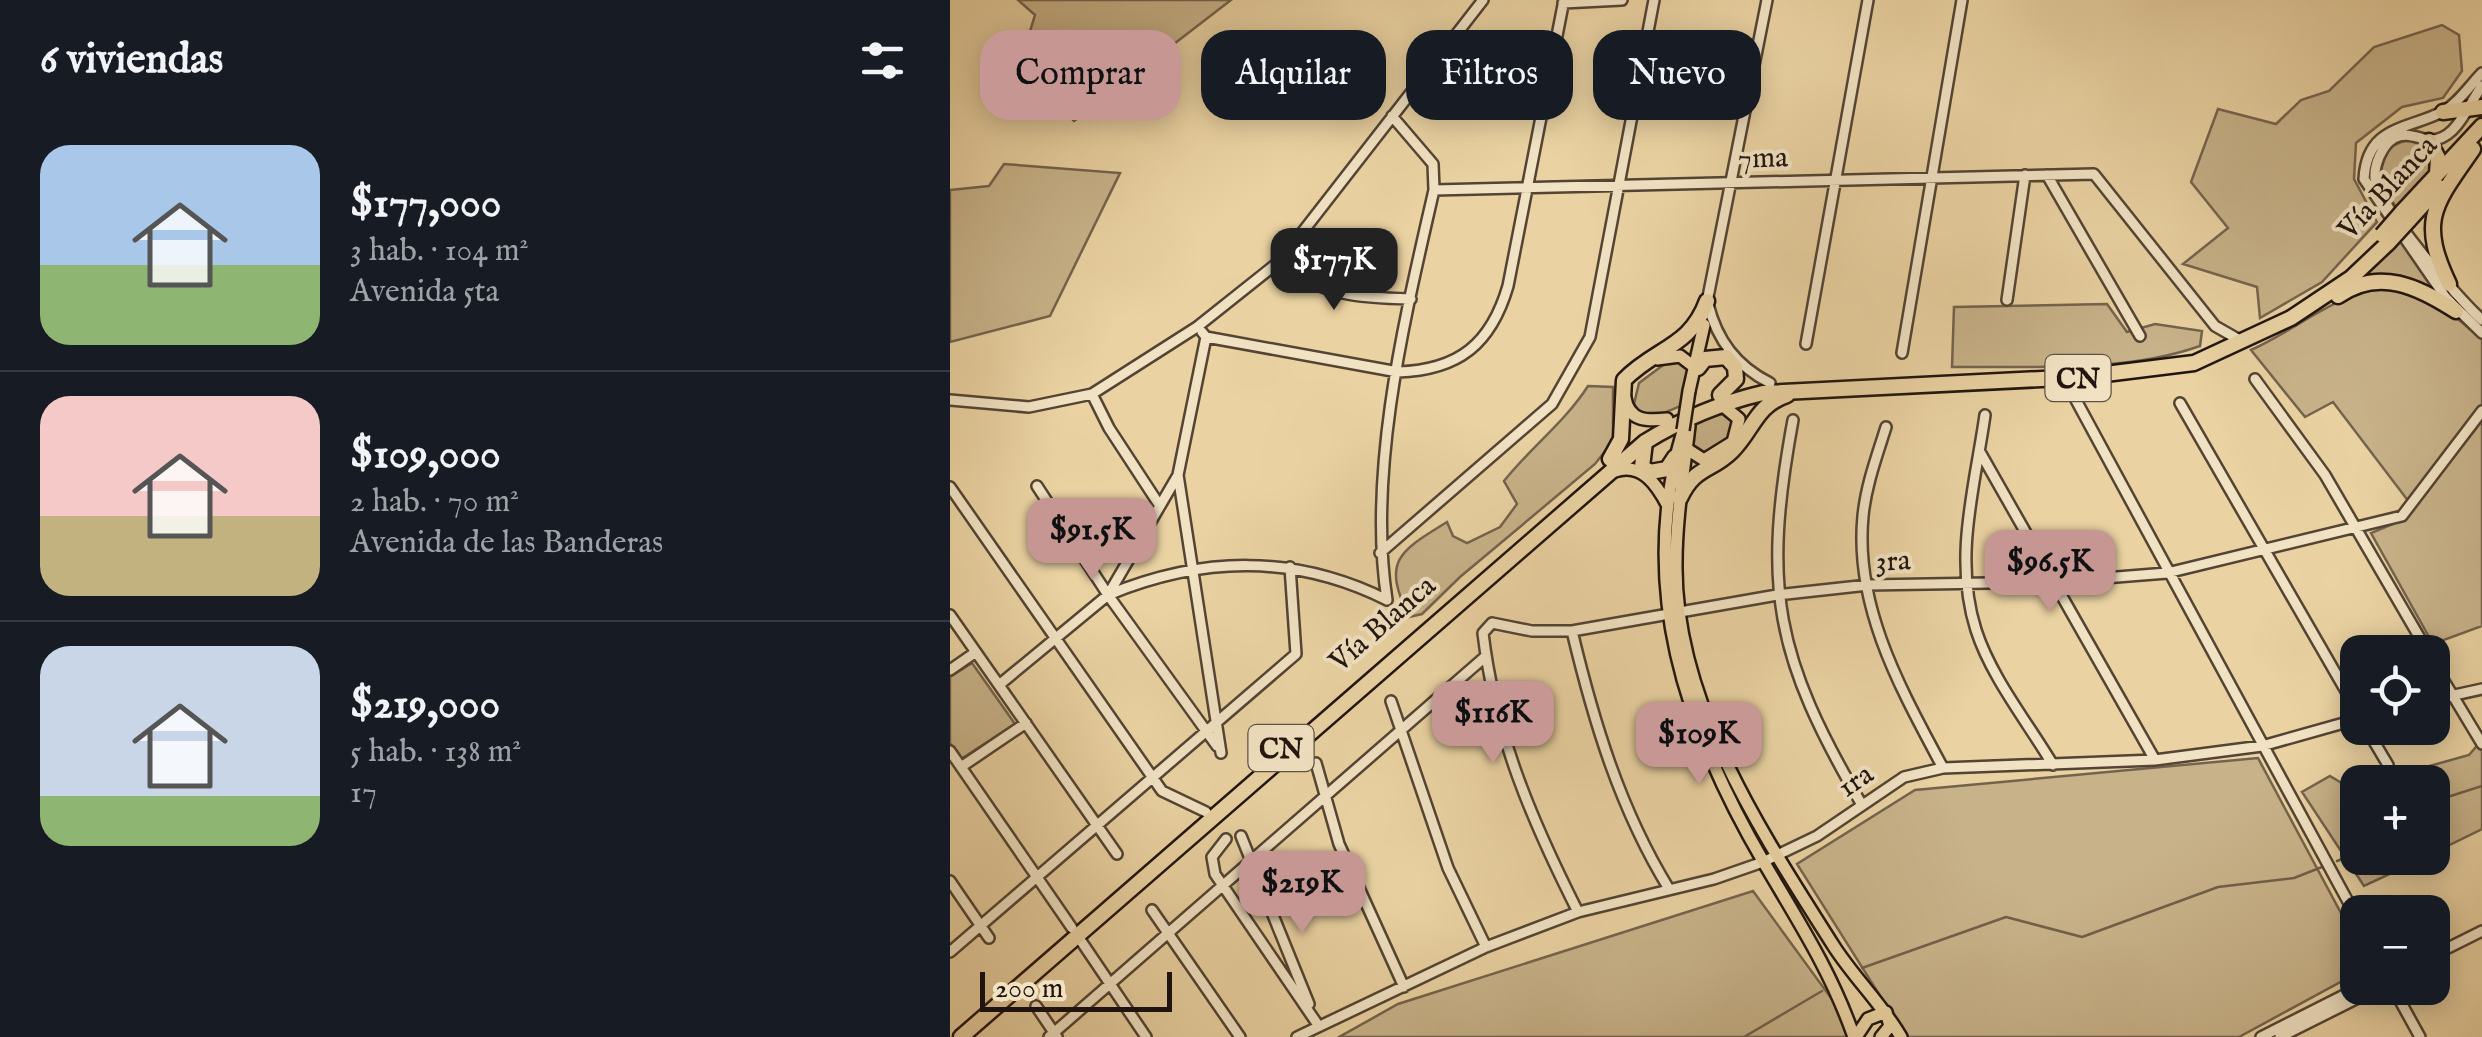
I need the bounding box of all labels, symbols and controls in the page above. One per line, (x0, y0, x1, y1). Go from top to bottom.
chip: Comprar (980, 30, 1181, 120)
chip: Alquilar (1201, 30, 1386, 120)
chip: Filtros (1406, 30, 1573, 120)
chip: Nuevo (1593, 30, 1761, 120)
icon: filters (855, 33, 910, 88)
text: 6 viviendas (40, 34, 223, 87)
street label: Vía Blanca (2330, 128, 2446, 249)
street label: 7ma (1738, 140, 1788, 178)
text: $177,000 (350, 178, 501, 231)
icon: home (120, 185, 240, 305)
pin: $177K (1264, 228, 1404, 313)
text: 3 hab. · 104 m² (350, 231, 529, 272)
text: $177K (1293, 240, 1375, 281)
text: Avenida 5ta (350, 272, 499, 313)
road number: CN (2046, 355, 2110, 401)
text: $109,000 (350, 429, 501, 482)
icon: home (120, 436, 240, 556)
text: 2 hab. · 70 m² (350, 482, 519, 523)
pin: $91.5K (1011, 498, 1173, 583)
text: $91.5K (1049, 510, 1135, 551)
text: Avenida de las Banderas (350, 523, 663, 564)
pin: $96.5K (1969, 530, 2131, 615)
street label: 3ra (1875, 542, 1911, 582)
text: $96.5K (2007, 542, 2093, 583)
street label: Vía Blanca (1321, 568, 1445, 682)
map controls (2340, 635, 2450, 1005)
button: locate (2340, 635, 2450, 745)
text: $219,000 (350, 679, 500, 732)
pin: $116K (1423, 681, 1563, 766)
icon: home (120, 686, 240, 806)
text: $116K (1454, 693, 1532, 734)
pin: $109K (1629, 702, 1769, 787)
text: $109K (1658, 714, 1740, 755)
road number: CN (1248, 725, 1314, 771)
text: 5 hab. · 138 m² (350, 732, 521, 773)
street label: 1ra (1831, 756, 1881, 807)
button: + (2340, 765, 2450, 875)
text: 17 (350, 773, 377, 814)
pin: $219K (1232, 851, 1372, 936)
text: $219K (1261, 863, 1343, 904)
button: − (2340, 895, 2450, 1005)
scale bar (980, 967, 1172, 1012)
text: 200 m (995, 972, 1063, 1007)

